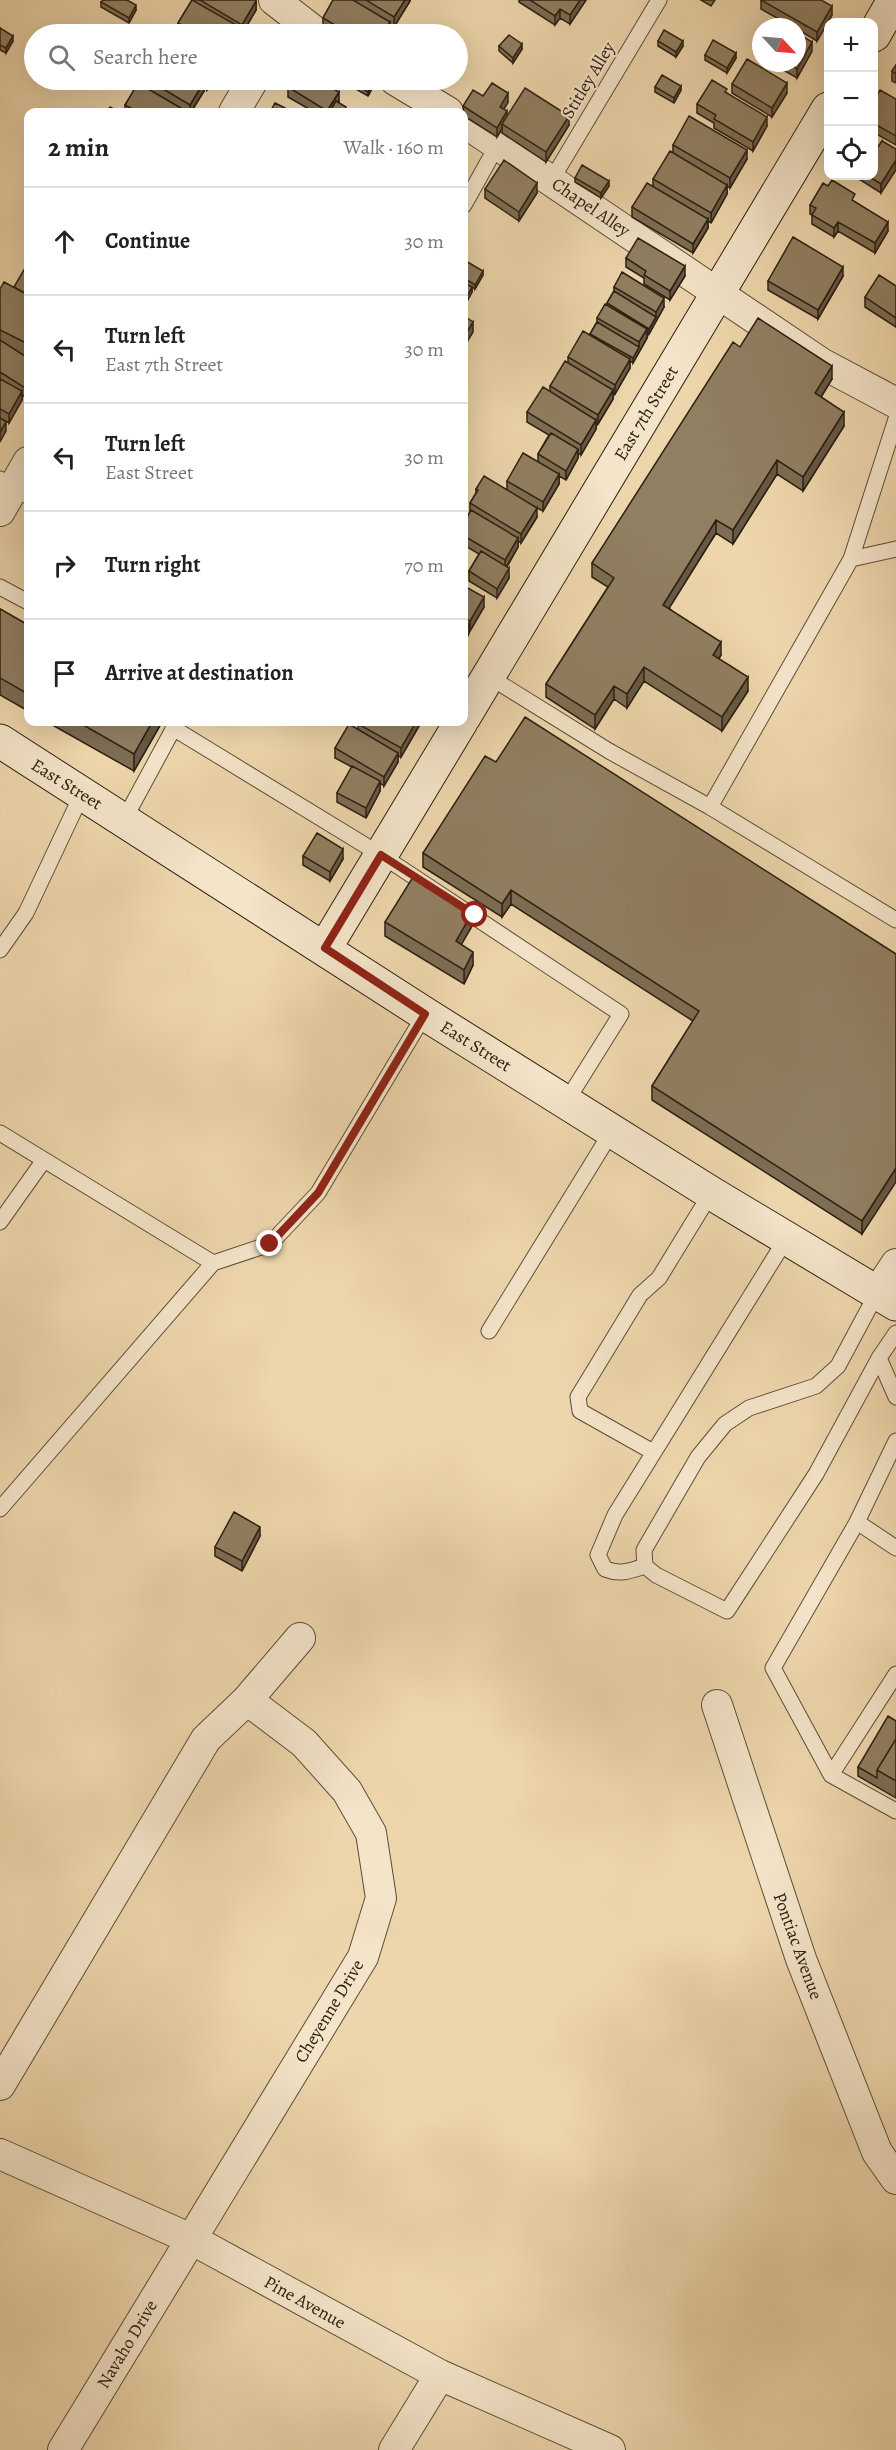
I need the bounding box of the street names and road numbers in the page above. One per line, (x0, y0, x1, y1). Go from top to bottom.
street label: Stitley Alley (556, 36, 621, 123)
street label: Chapel Alley (547, 172, 636, 243)
street label: East 7th Street (608, 361, 684, 465)
street label: East Street (27, 753, 107, 815)
street label: East Street (436, 1015, 516, 1077)
street label: Pontiac Avenue (768, 1889, 828, 2003)
street label: Cheyenne Drive (289, 1955, 369, 2067)
street label: Pine Avenue (260, 2270, 350, 2334)
street label: Navaho Drive (91, 2295, 163, 2393)

